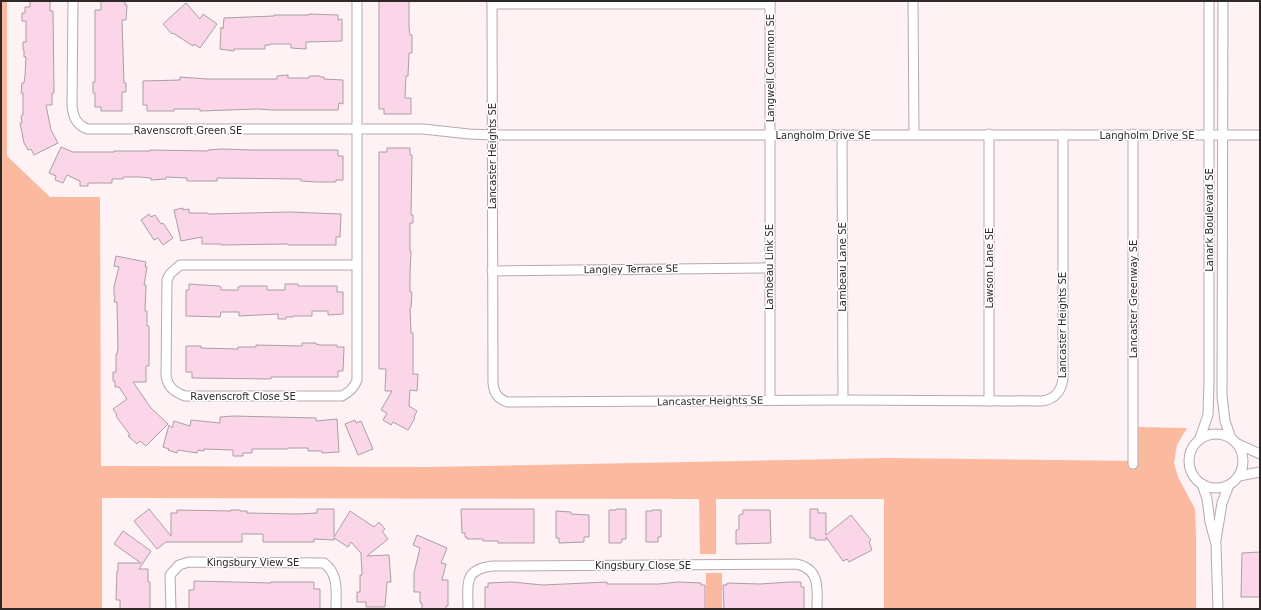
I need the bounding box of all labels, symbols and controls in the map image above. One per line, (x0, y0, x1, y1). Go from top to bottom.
street label: Langwell Common SE (765, 14, 776, 122)
street label: Lancaster Heights SE (487, 103, 498, 209)
street label: Ravenscroft Green SE (134, 125, 242, 136)
street label: Langholm Drive SE (775, 130, 871, 141)
street label: Langholm Drive SE (1099, 130, 1195, 141)
street label: Lanark Boulevard SE (1204, 168, 1215, 272)
street label: Lambeau Lane SE (837, 222, 848, 312)
street label: Lambeau Link SE (764, 224, 775, 310)
street label: Lawson Lane SE (984, 228, 995, 308)
street label: Lancaster Greenway SE (1128, 240, 1139, 358)
street label: Langley Terrace SE (584, 263, 678, 275)
street label: Lancaster Heights SE (1057, 272, 1068, 378)
street label: Ravenscroft Close SE (190, 391, 296, 402)
street label: Lancaster Heights SE (657, 395, 763, 407)
street label: Kingsbury View SE (207, 557, 299, 568)
street label: Kingsbury Close SE (595, 560, 691, 571)

